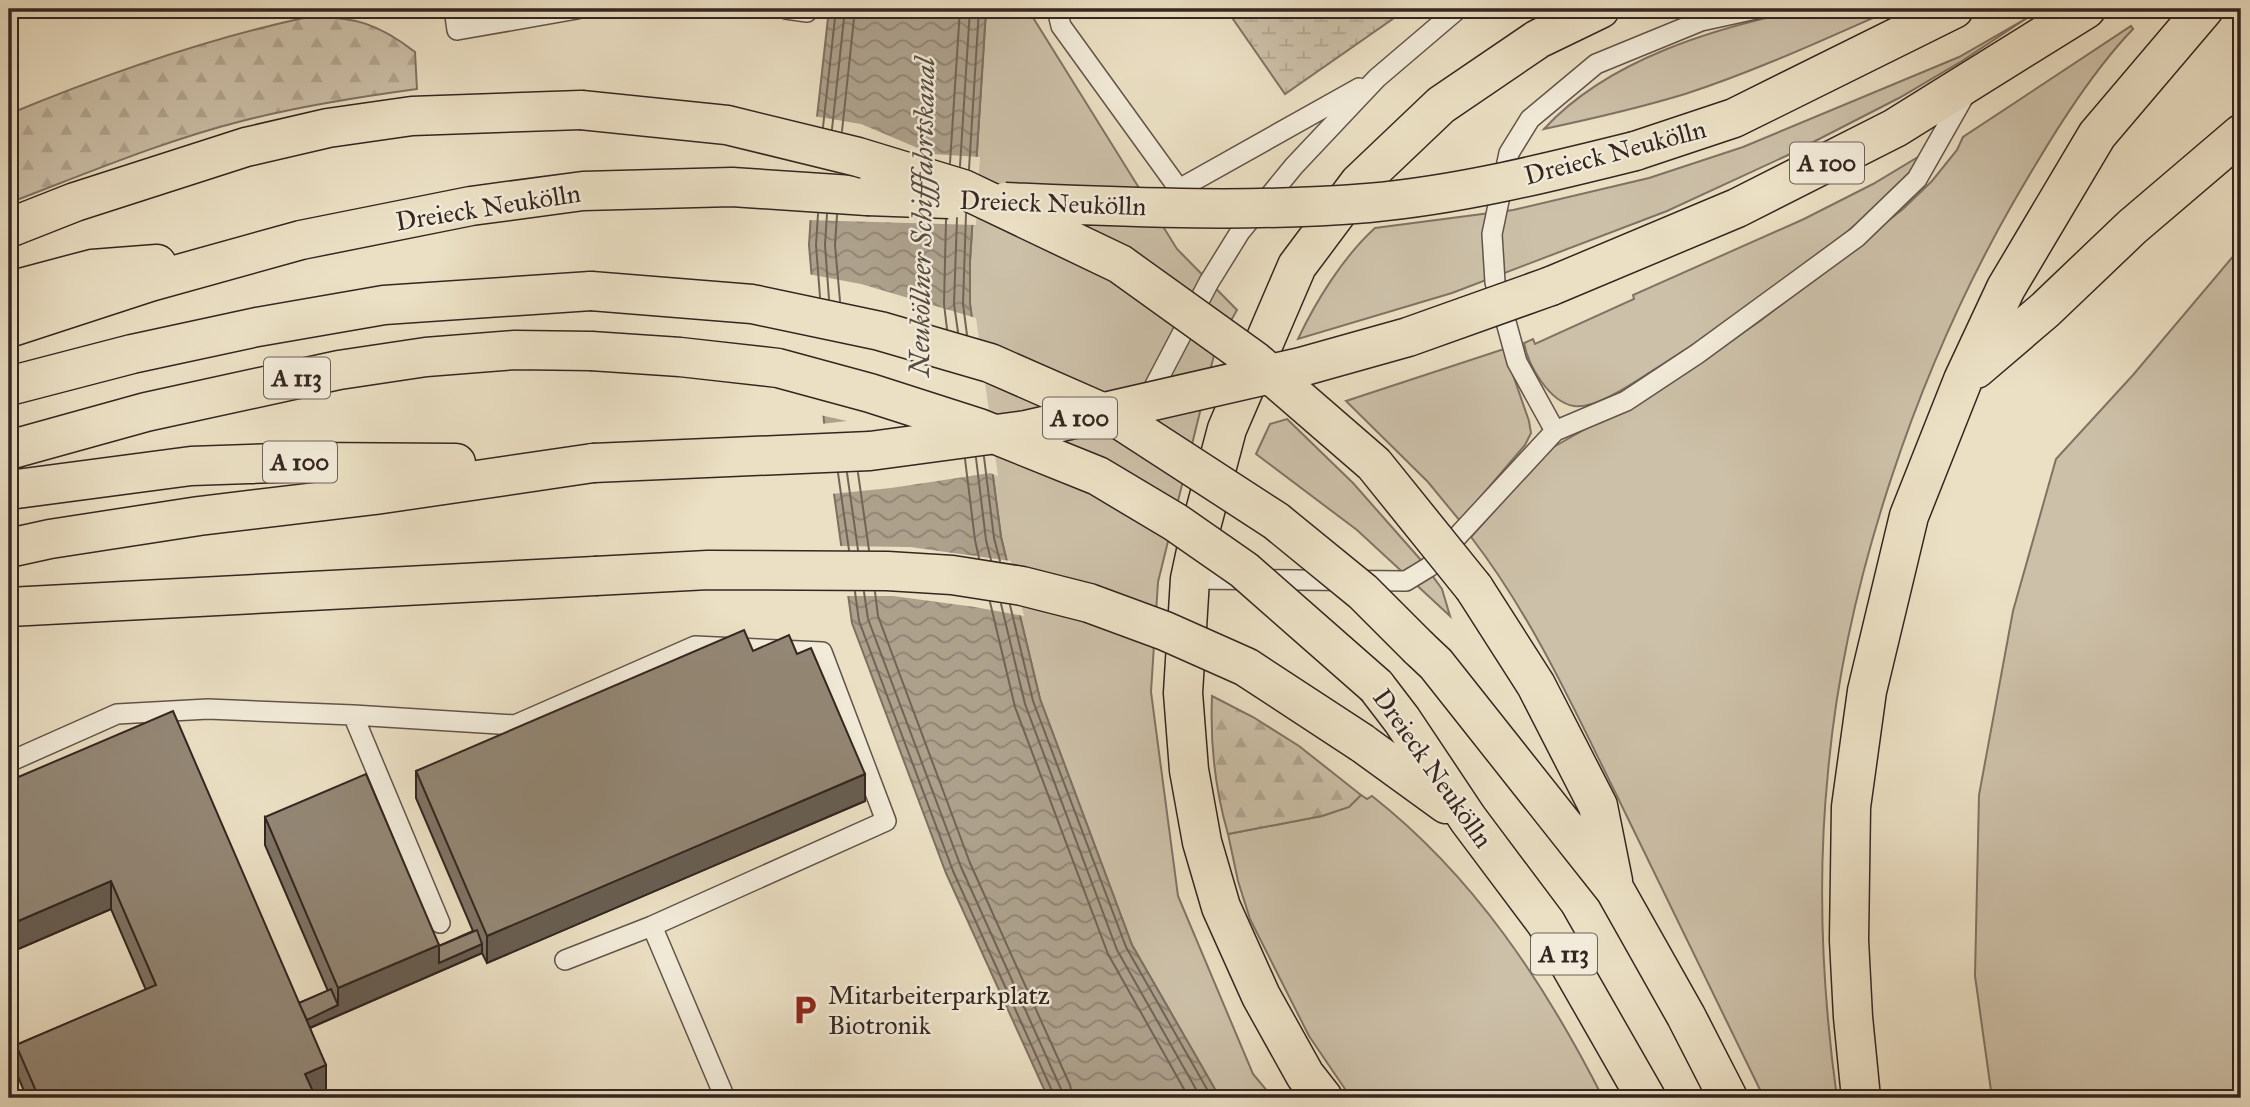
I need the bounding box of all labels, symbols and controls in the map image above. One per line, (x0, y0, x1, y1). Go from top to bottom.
water label: Neuköllner Schifffahrtskanal (902, 55, 943, 379)
street label: Dreieck Neukölln (1521, 112, 1709, 192)
road number: A 100 (1790, 142, 1864, 183)
street label: Dreieck Neukölln (393, 177, 583, 237)
street label: Dreieck Neukölln (959, 184, 1147, 222)
road number: A 113 (264, 358, 330, 398)
road number: A 100 (1043, 398, 1117, 438)
road number: A 100 (263, 442, 337, 482)
street label: Dreieck Neukölln (1366, 682, 1500, 854)
road number: A 113 (1531, 934, 1597, 974)
place label: Mitarbeiterparkplatz Biotronik (828, 979, 1050, 1041)
parking icon: Mitarbeiterparkplatz Biotronik (788, 993, 822, 1027)

